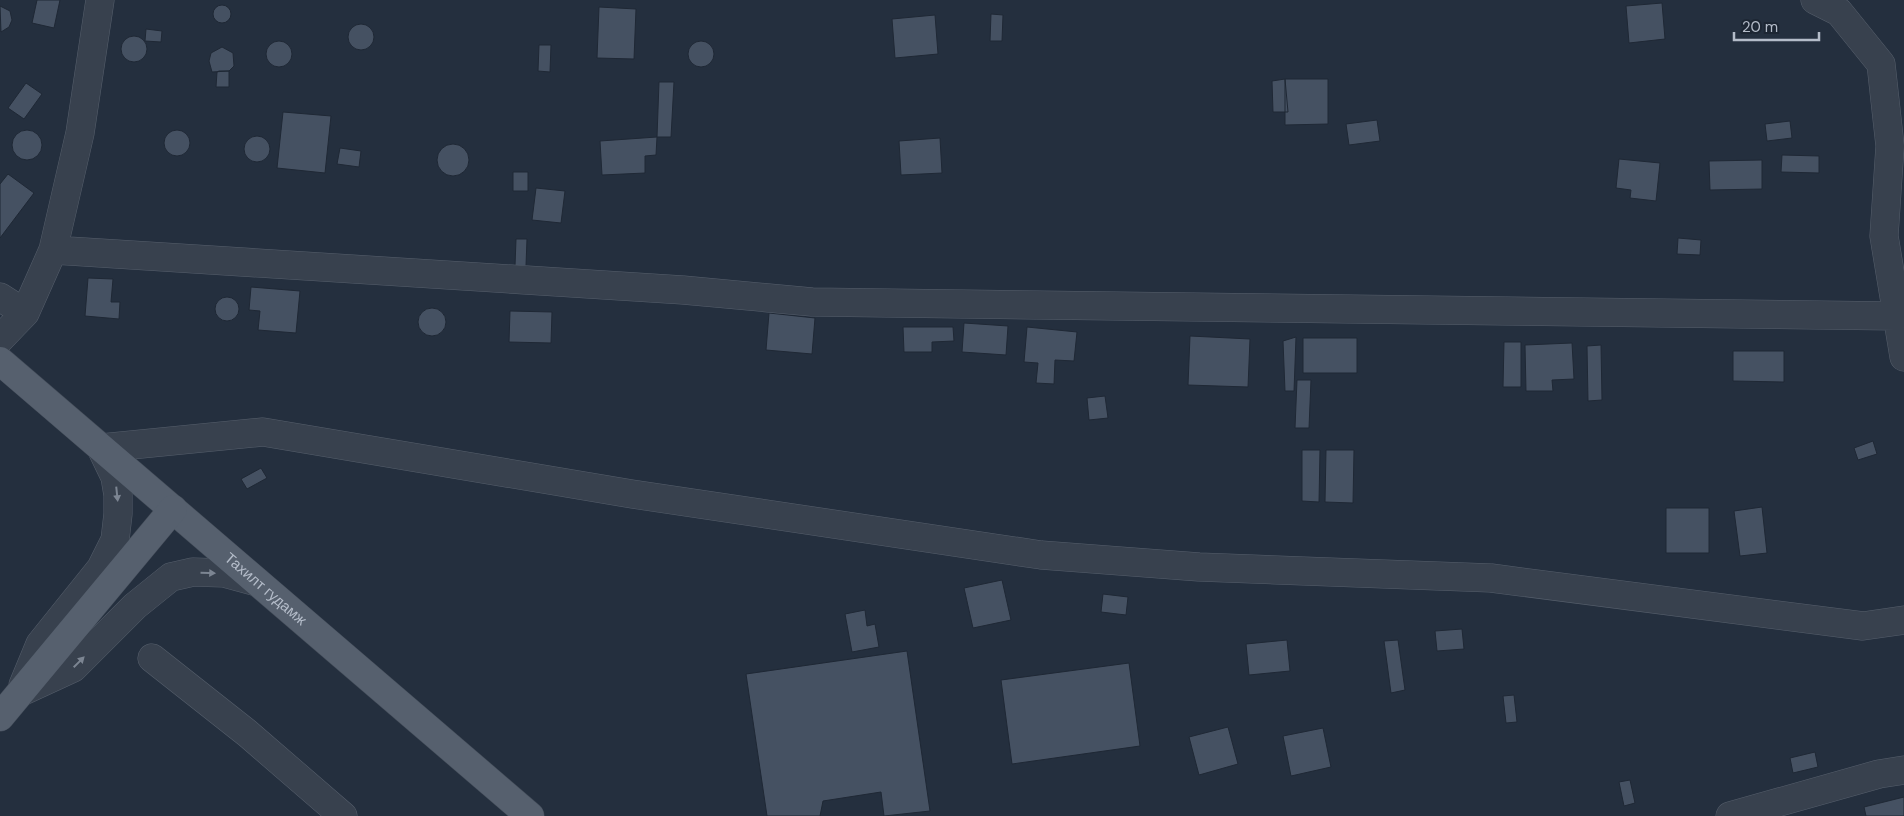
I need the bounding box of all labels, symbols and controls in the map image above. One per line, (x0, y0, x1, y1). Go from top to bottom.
scale bar (1734, 10, 1819, 42)
text: 20 m (1742, 17, 1778, 37)
one-way arrow (113, 486, 121, 502)
street label: Тахилт гудамж (220, 548, 311, 630)
one-way arrow (200, 569, 216, 577)
one-way arrow (73, 656, 85, 668)

